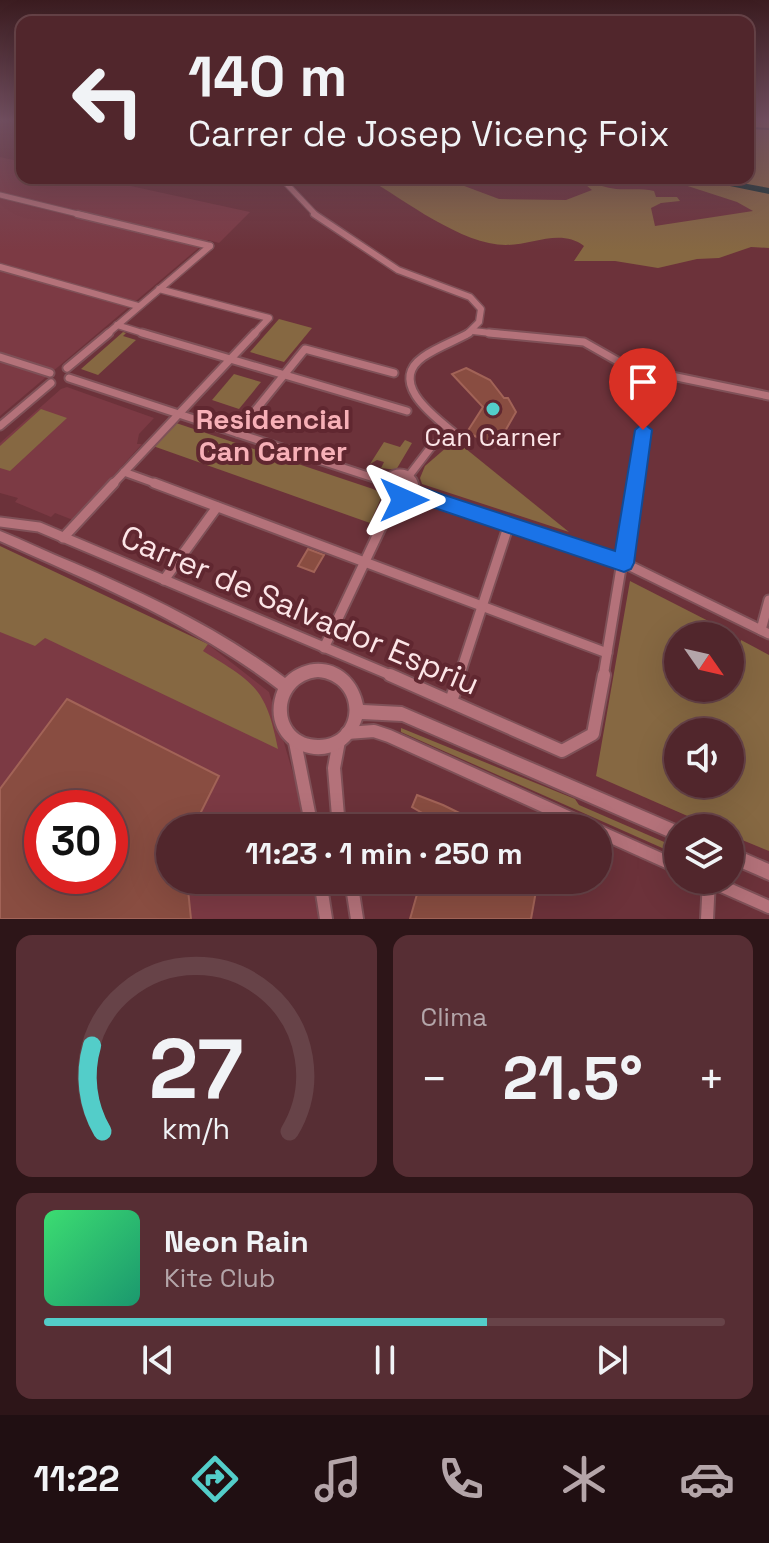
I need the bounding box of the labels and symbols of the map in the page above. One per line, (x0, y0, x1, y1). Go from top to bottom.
pin (609, 348, 677, 430)
marker: Can Carner (484, 400, 502, 418)
district label: Residencial Can Carner (196, 401, 350, 469)
place label: Can Carner (425, 420, 561, 454)
position arrow (362, 458, 446, 542)
street label: Carrer de Salvador Espriu (115, 516, 485, 704)
north arrow (664, 622, 744, 702)
speed limit sign: 30 (24, 790, 128, 894)

